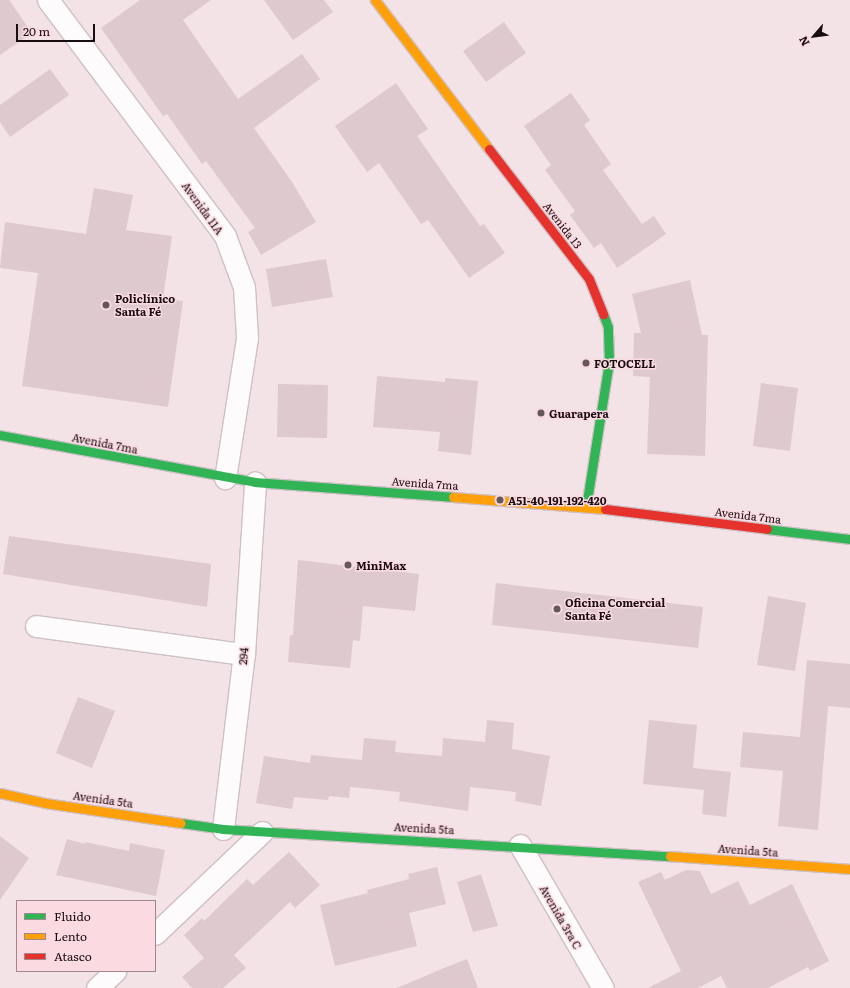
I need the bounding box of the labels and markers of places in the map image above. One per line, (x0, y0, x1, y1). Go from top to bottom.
place label: Policlínico Santa Fé (115, 292, 175, 318)
marker: Policlínico Santa Fé (100, 299, 112, 311)
place label: FOTOCELL (594, 356, 655, 370)
marker: FOTOCELL (581, 358, 591, 368)
place label: Guarapera (549, 406, 609, 420)
marker: Guarapera (536, 408, 546, 418)
place label: A51-40-191-192-420 (508, 493, 607, 507)
marker: A51-40-191-192-420 (495, 495, 505, 505)
place label: MiniMax (356, 558, 406, 572)
marker: MiniMax (343, 560, 353, 570)
place label: Oficina Comercial Santa Fé (565, 596, 665, 622)
marker: Oficina Comercial Santa Fé (552, 604, 562, 614)

